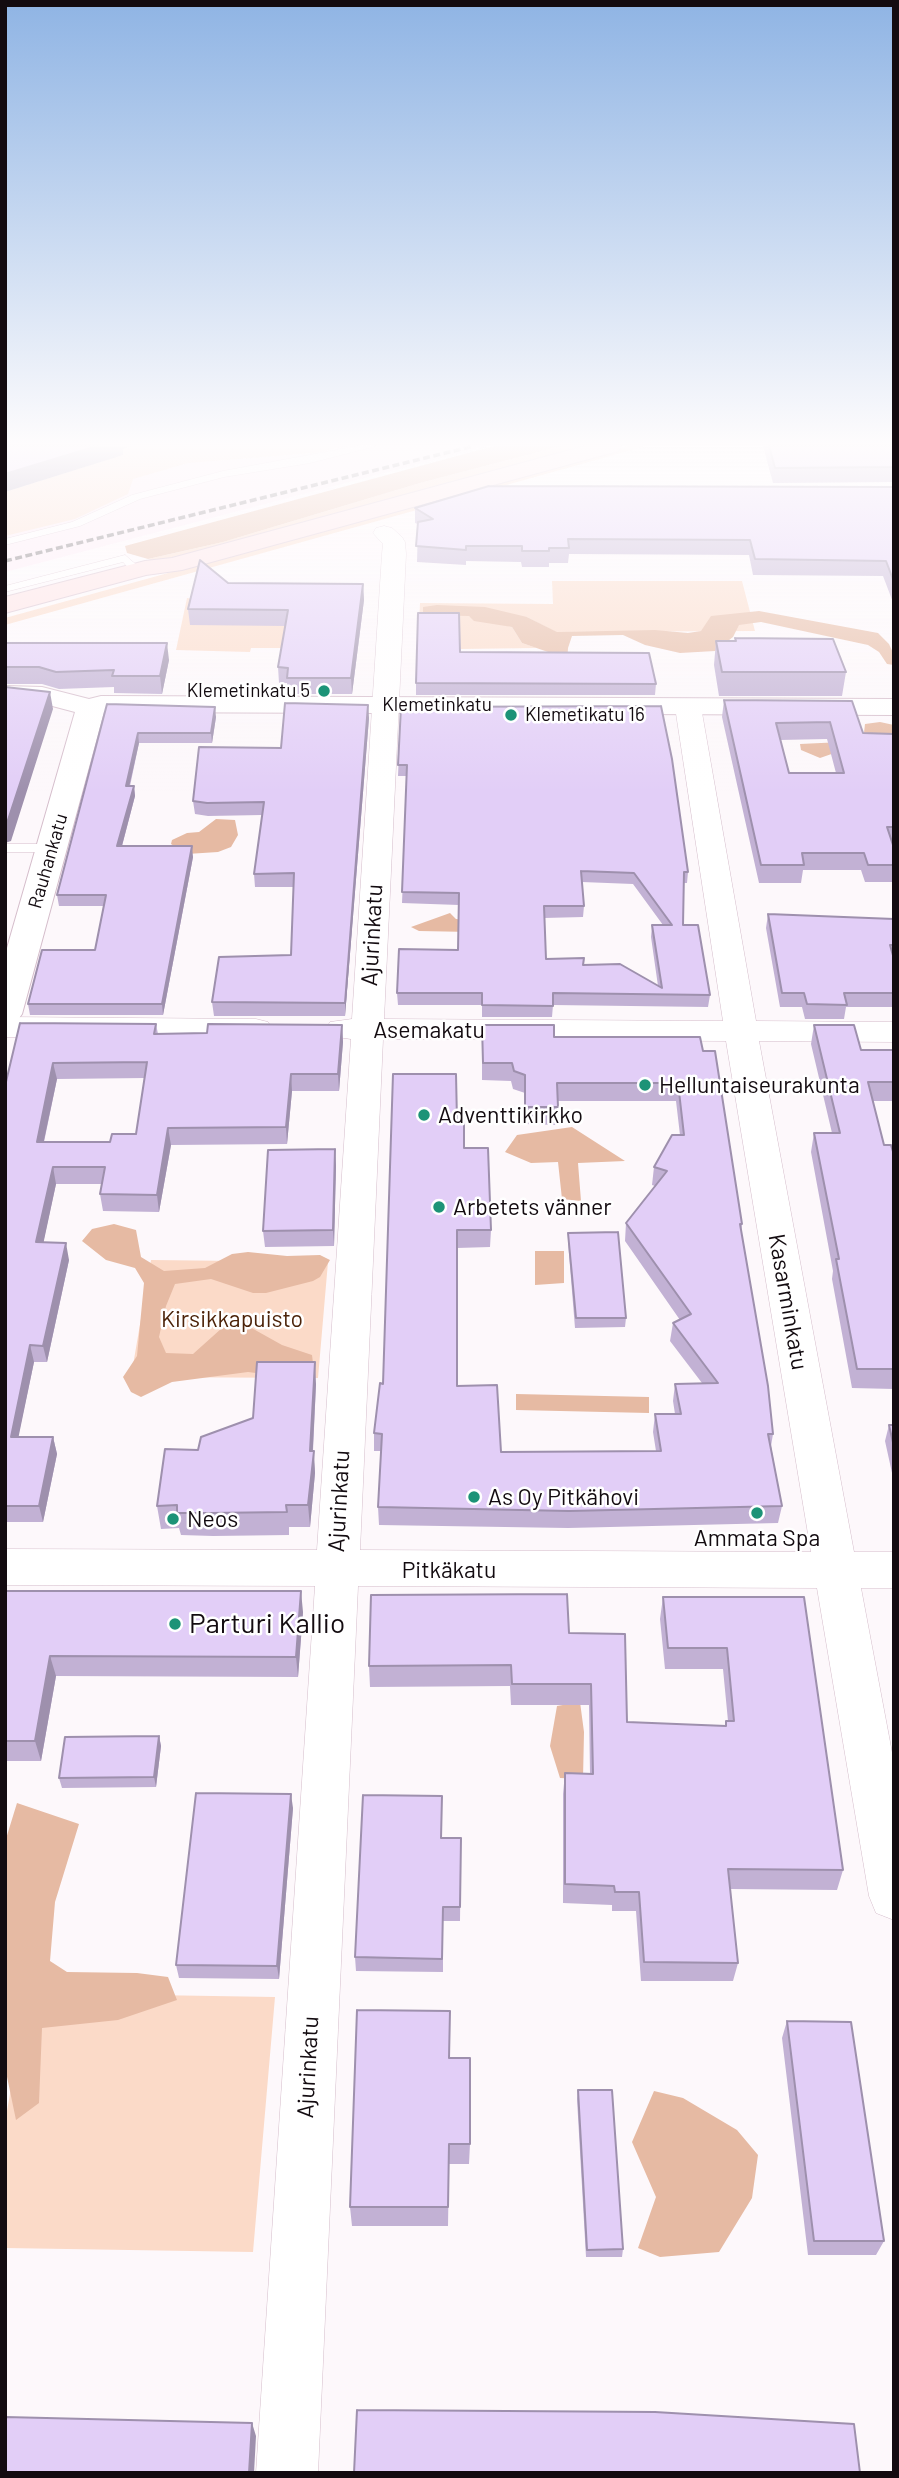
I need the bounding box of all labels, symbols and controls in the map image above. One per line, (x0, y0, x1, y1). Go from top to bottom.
place label: Klemetinkatu 5 (187, 680, 310, 702)
marker: Klemetinkatu 5 (316, 683, 332, 699)
street label: Klemetinkatu (382, 694, 492, 716)
place label: Klemetikatu 16 (525, 704, 645, 726)
marker: Klemetikatu 16 (503, 707, 519, 723)
street label: Rauhankatu (24, 811, 72, 911)
street label: Ajurinkatu (356, 883, 388, 987)
street label: Asemakatu (373, 1016, 485, 1044)
place label: Helluntaiseurakunta (659, 1071, 860, 1099)
marker: Helluntaiseurakunta (637, 1077, 653, 1093)
place label: Adventtikirkko (438, 1101, 583, 1129)
marker: Adventtikirkko (416, 1107, 432, 1123)
place label: Arbetets vänner (453, 1193, 612, 1221)
marker: Arbetets vänner (431, 1199, 447, 1215)
street label: Kasarminkatu (762, 1232, 814, 1372)
park label: Kirsikkapuisto (161, 1305, 303, 1333)
street label: Ajurinkatu (323, 1449, 355, 1553)
place label: As Oy Pitkähovi (488, 1483, 639, 1511)
marker: As Oy Pitkähovi (466, 1489, 482, 1505)
place label: Neos (187, 1505, 238, 1533)
marker: Ammata Spa (749, 1505, 765, 1521)
marker: Neos (165, 1511, 181, 1527)
place label: Ammata Spa (694, 1524, 820, 1552)
street label: Pitkäkatu (402, 1556, 496, 1584)
place label: Parturi Kallio (189, 1607, 345, 1641)
marker: Parturi Kallio (167, 1616, 183, 1632)
street label: Ajurinkatu (292, 2015, 324, 2119)

